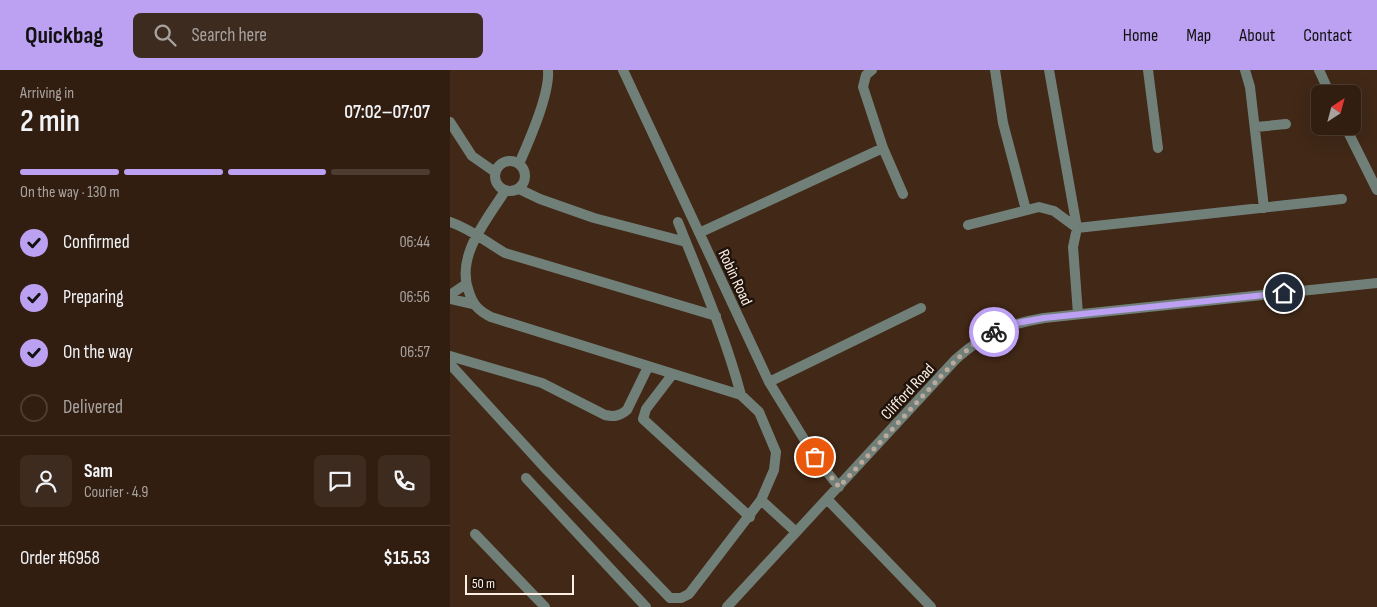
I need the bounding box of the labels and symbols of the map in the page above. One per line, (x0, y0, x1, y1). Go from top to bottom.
north arrow (1311, 85, 1361, 135)
street label: Robin Road (713, 247, 756, 309)
pin (1263, 272, 1305, 314)
courier (969, 307, 1019, 357)
street label: Clifford Road (877, 360, 939, 424)
pin (794, 436, 836, 478)
scale bar (465, 572, 574, 595)

